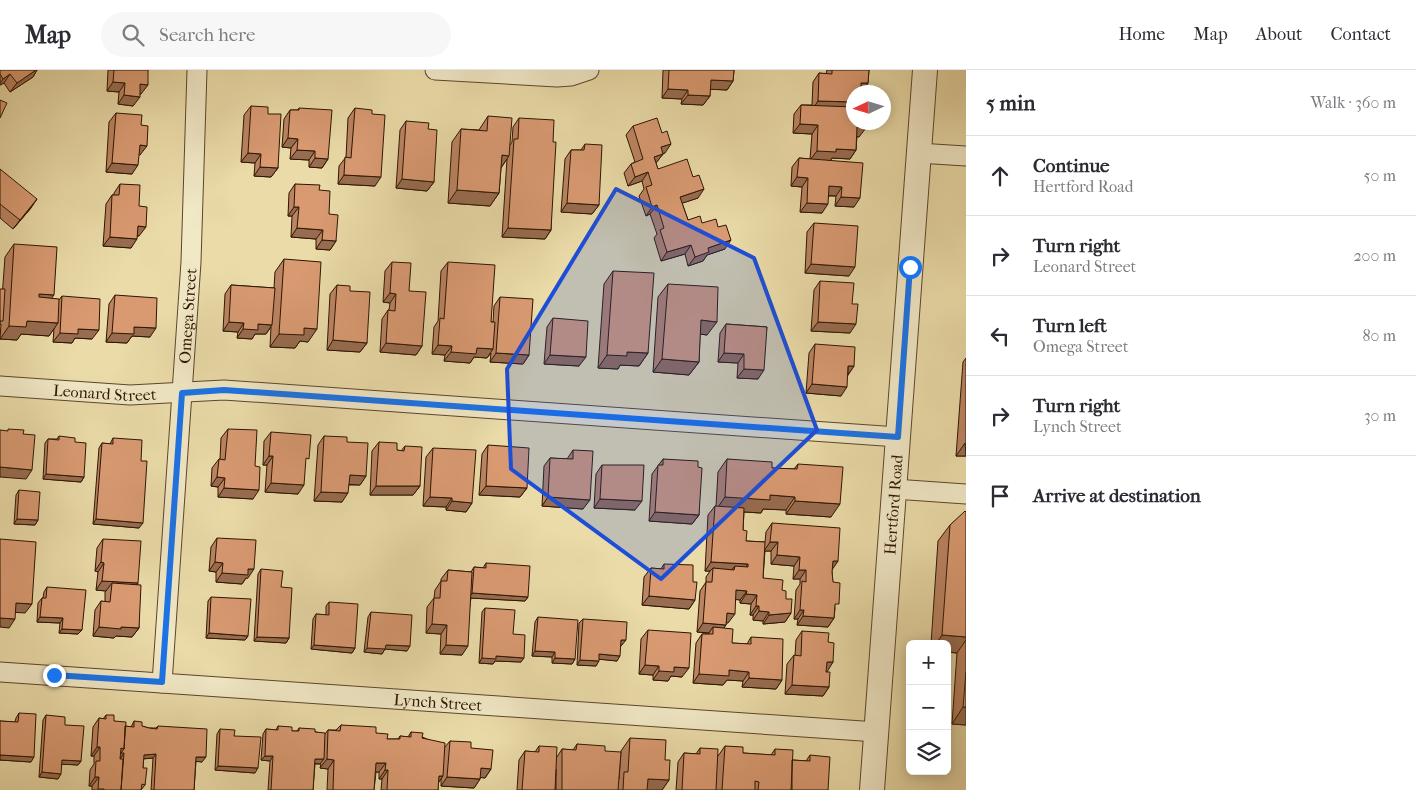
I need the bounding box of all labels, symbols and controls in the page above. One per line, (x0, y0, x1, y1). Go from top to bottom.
search box (101, 12, 451, 57)
text: Map (25, 21, 71, 49)
icon: search (119, 21, 147, 49)
text: Search here (159, 24, 255, 46)
text: Home (1118, 24, 1165, 45)
text: Map (1193, 24, 1228, 45)
text: About (1256, 24, 1302, 45)
text: Contact (1330, 24, 1391, 45)
north arrow (846, 85, 891, 130)
text: 5 min (986, 91, 1035, 115)
text: Walk · 360 m (1310, 93, 1396, 112)
text: Continue (1033, 155, 1109, 177)
icon: ahead (986, 162, 1014, 190)
text: 50 m (1364, 166, 1396, 185)
text: Hertford Road (1033, 177, 1133, 196)
text: Turn right (1033, 235, 1120, 257)
icon: right (986, 242, 1014, 270)
text: 200 m (1353, 246, 1396, 265)
route start (899, 256, 922, 279)
text: Leonard Street (1033, 257, 1136, 276)
street label: Omega Street (175, 267, 200, 364)
text: Turn left (1033, 315, 1107, 337)
icon: left (986, 322, 1014, 350)
text: 80 m (1362, 326, 1396, 345)
text: Omega Street (1033, 337, 1128, 356)
street label: Leonard Street (53, 380, 157, 405)
text: Turn right (1033, 395, 1120, 417)
icon: right (986, 402, 1014, 430)
text: 30 m (1364, 406, 1396, 425)
text: Lynch Street (1033, 417, 1122, 436)
street label: Hertford Road (880, 454, 906, 556)
icon: arrive (986, 482, 1014, 510)
text: Arrive at destination (1033, 485, 1201, 507)
map controls (906, 640, 951, 775)
button: + (906, 640, 951, 685)
route end (43, 664, 66, 687)
button: − (906, 685, 951, 730)
street label: Lynch Street (393, 689, 483, 714)
button: layers (906, 730, 951, 775)

